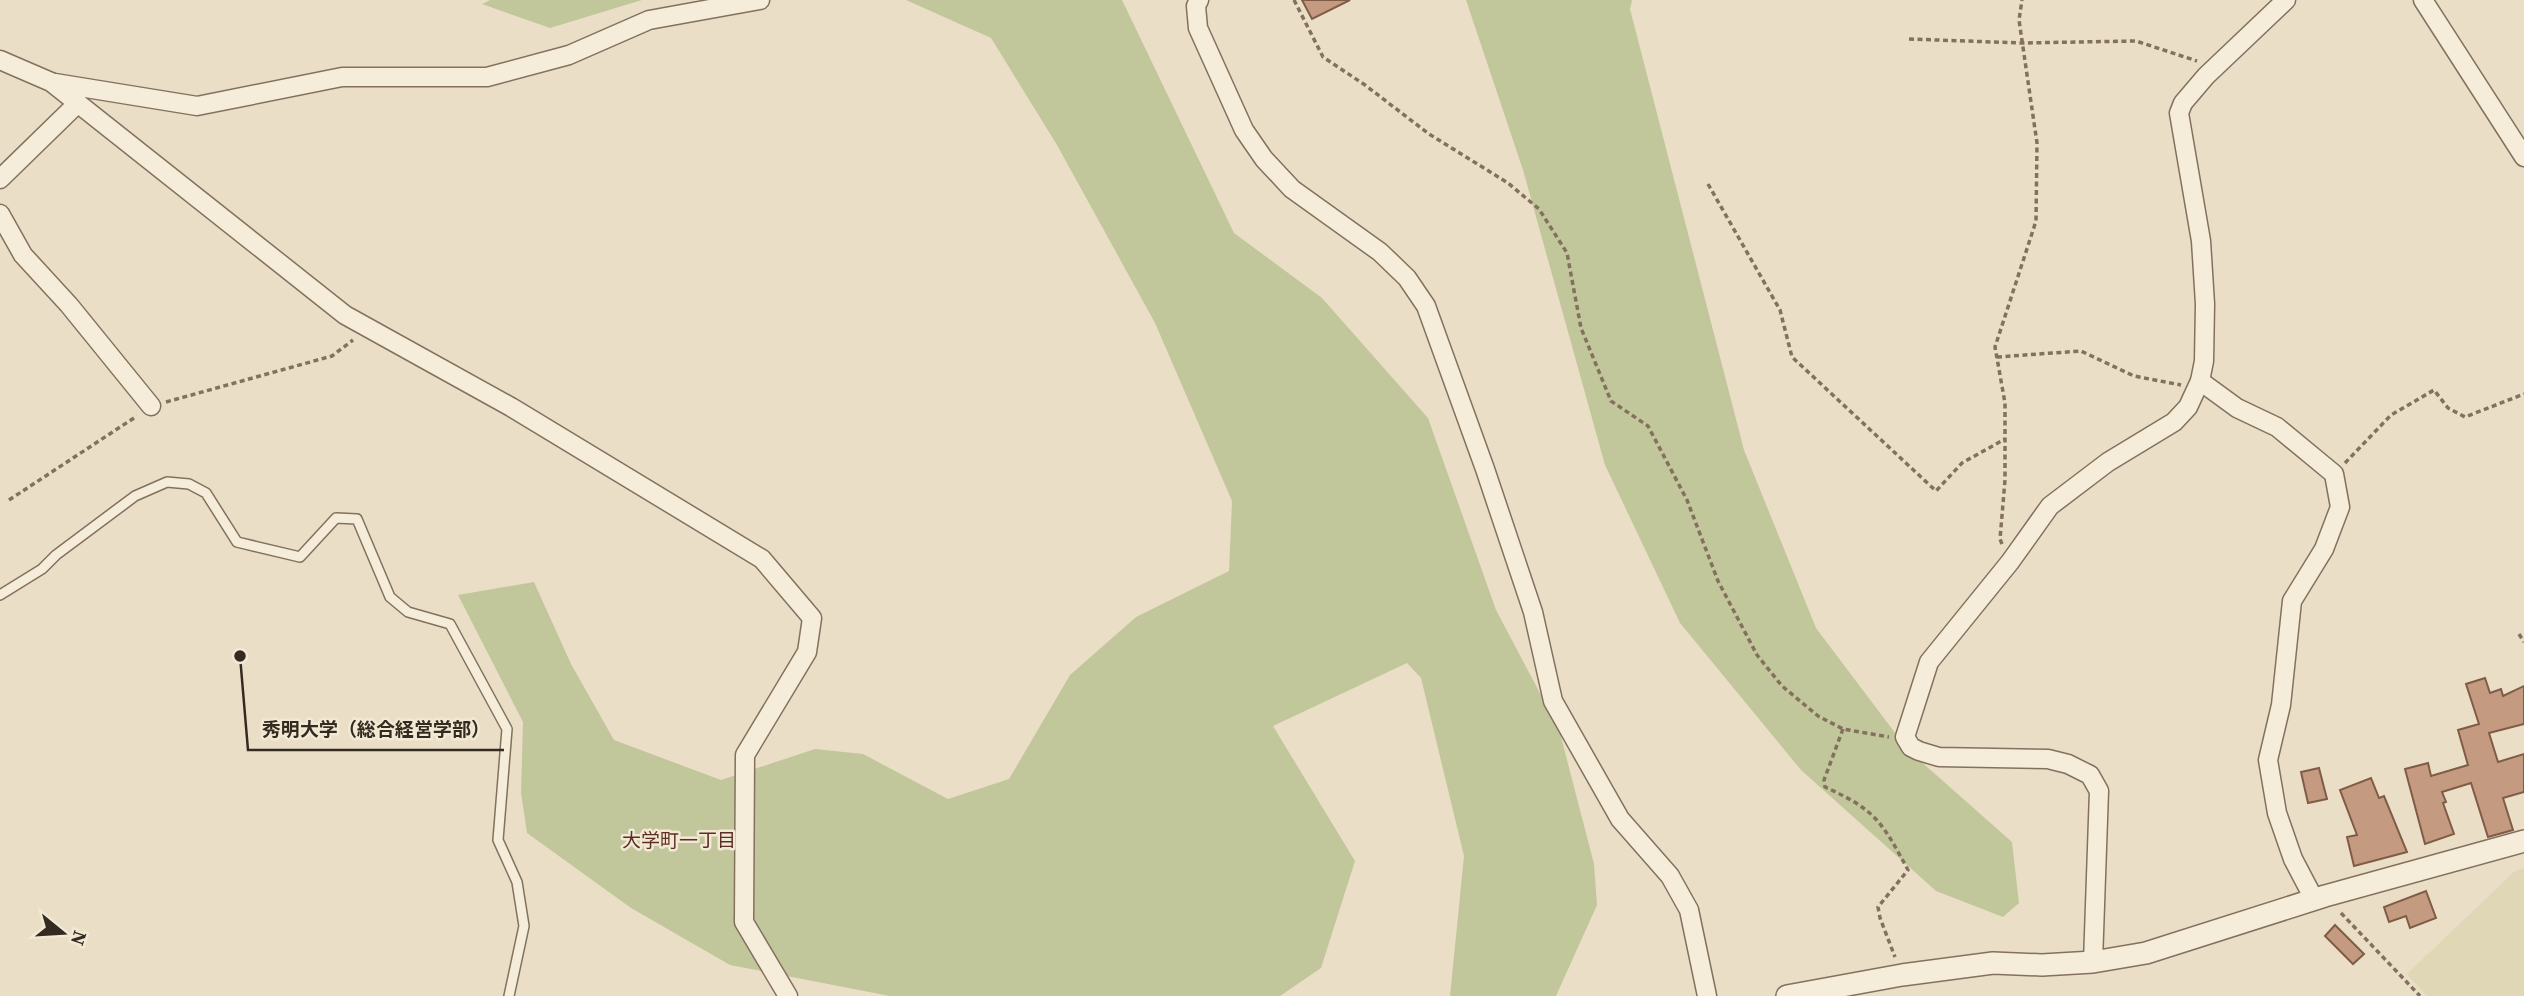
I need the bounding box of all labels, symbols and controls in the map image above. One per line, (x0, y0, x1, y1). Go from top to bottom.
callout: 秀明大学（総合経営学部） (248, 710, 504, 750)
text: 秀明大学（総合経営学部） (262, 716, 490, 742)
district label: 大学町一丁目 (622, 827, 736, 853)
north arrow (28, 898, 98, 968)
text: N (65, 928, 94, 949)

